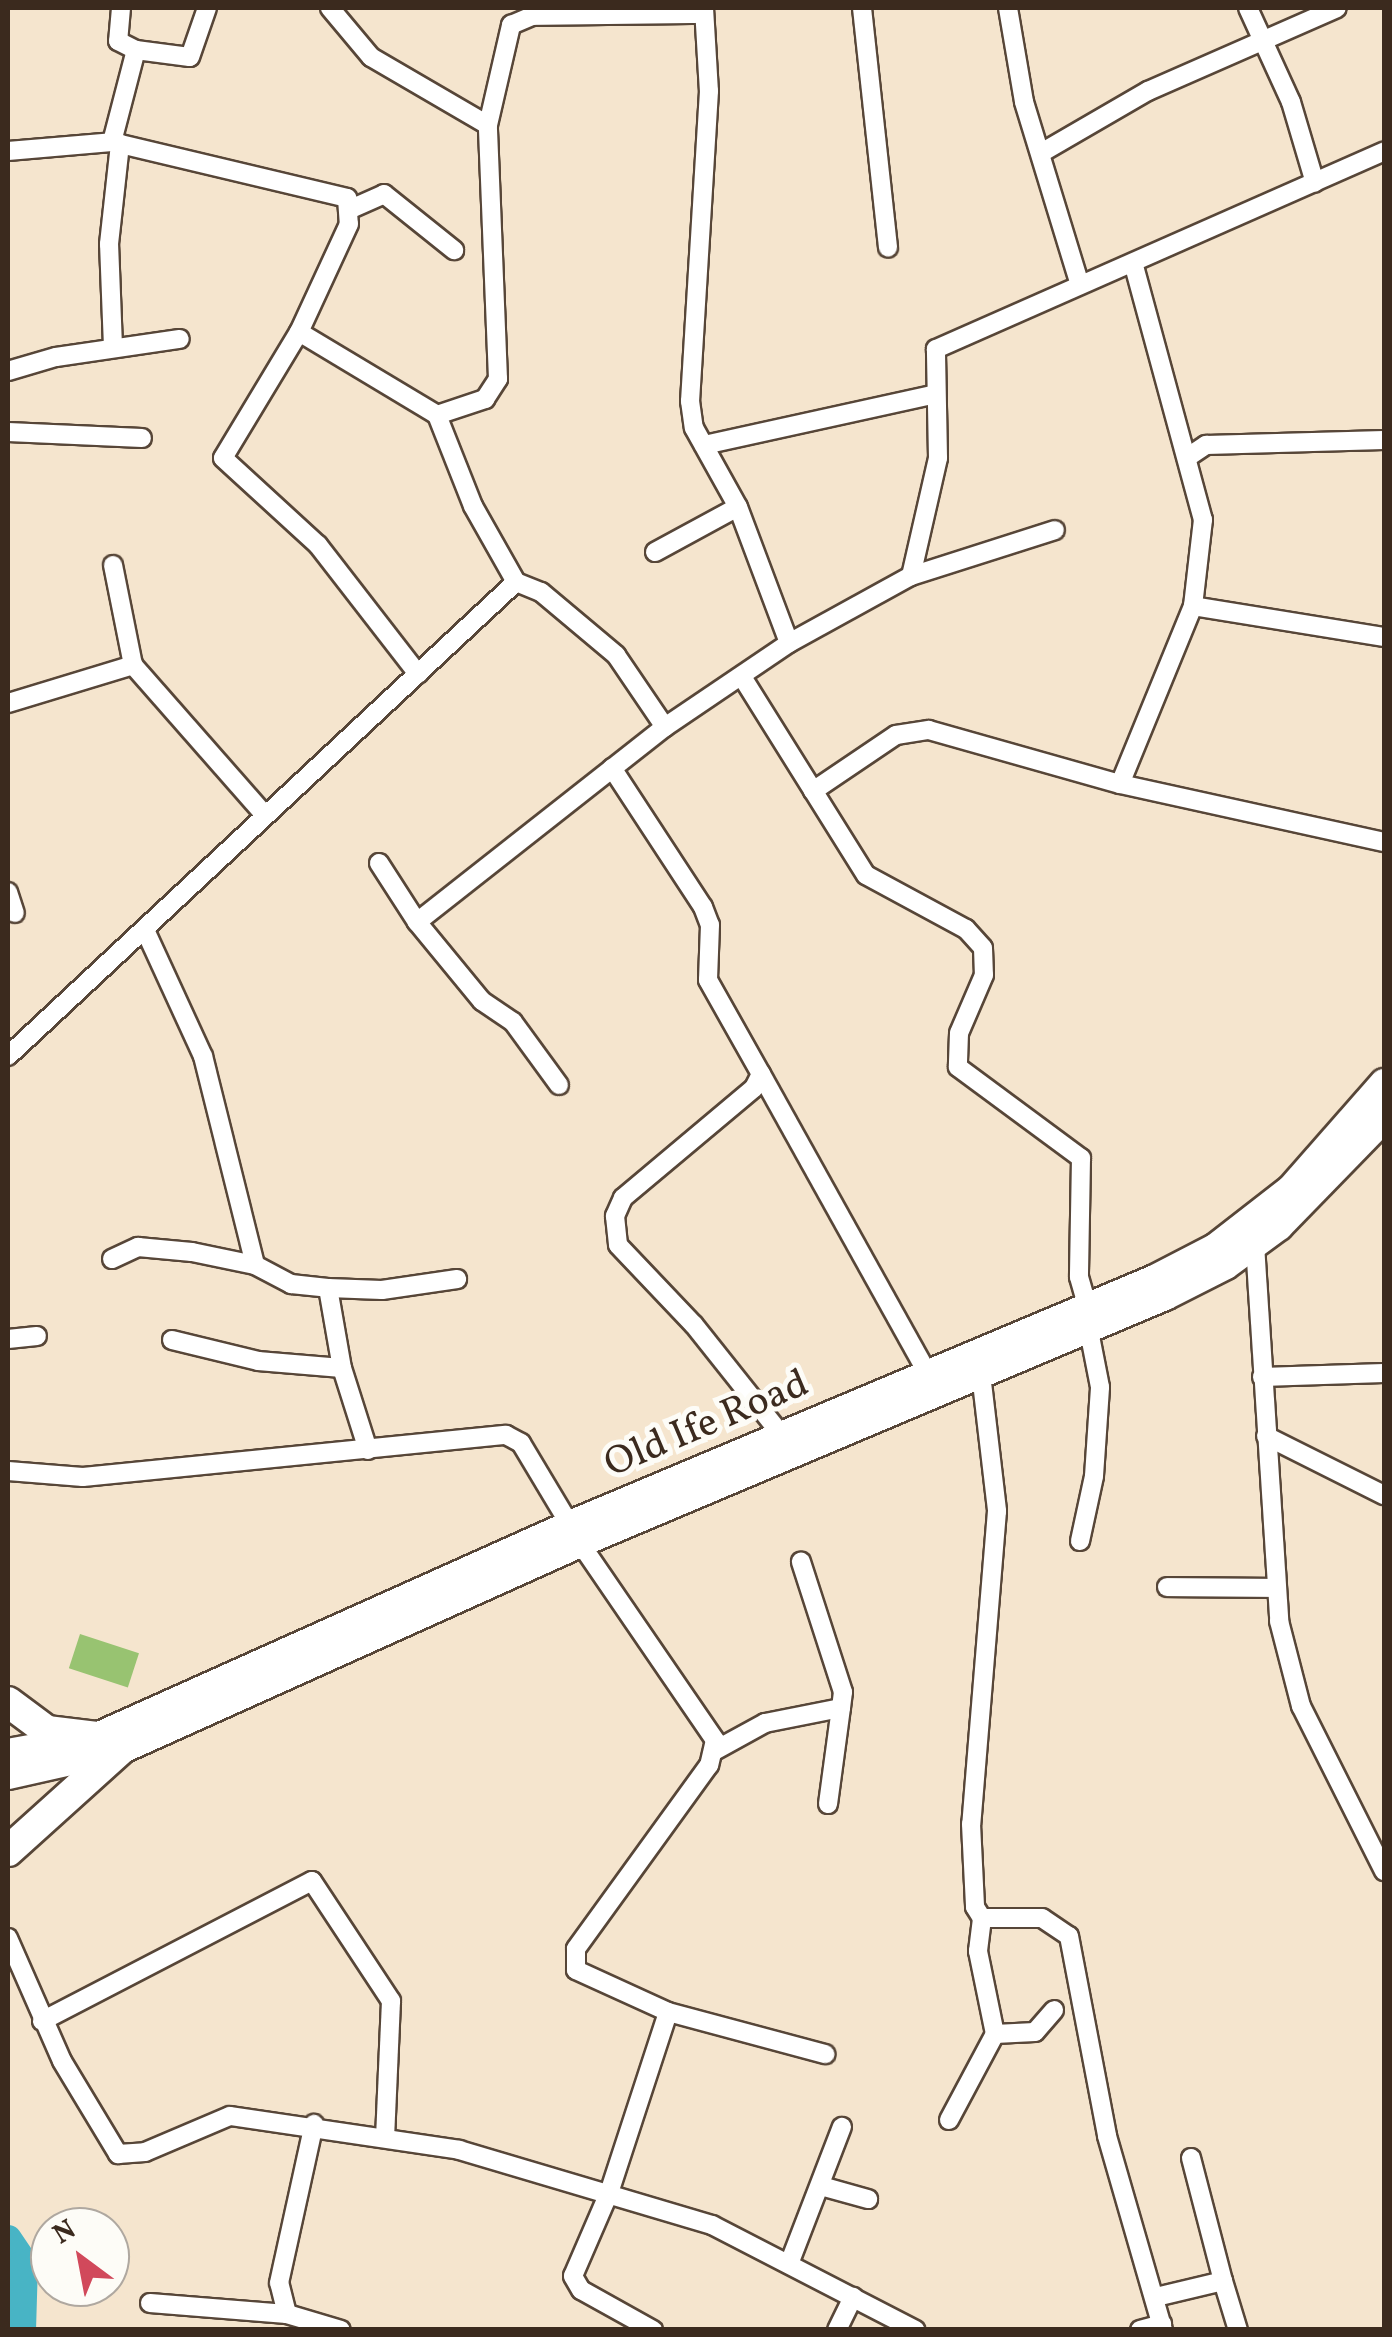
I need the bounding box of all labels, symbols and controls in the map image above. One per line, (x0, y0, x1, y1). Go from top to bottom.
street label: Old Ife Road (598, 1361, 816, 1489)
north arrow (30, 2207, 130, 2307)
text: N (46, 2211, 84, 2255)

